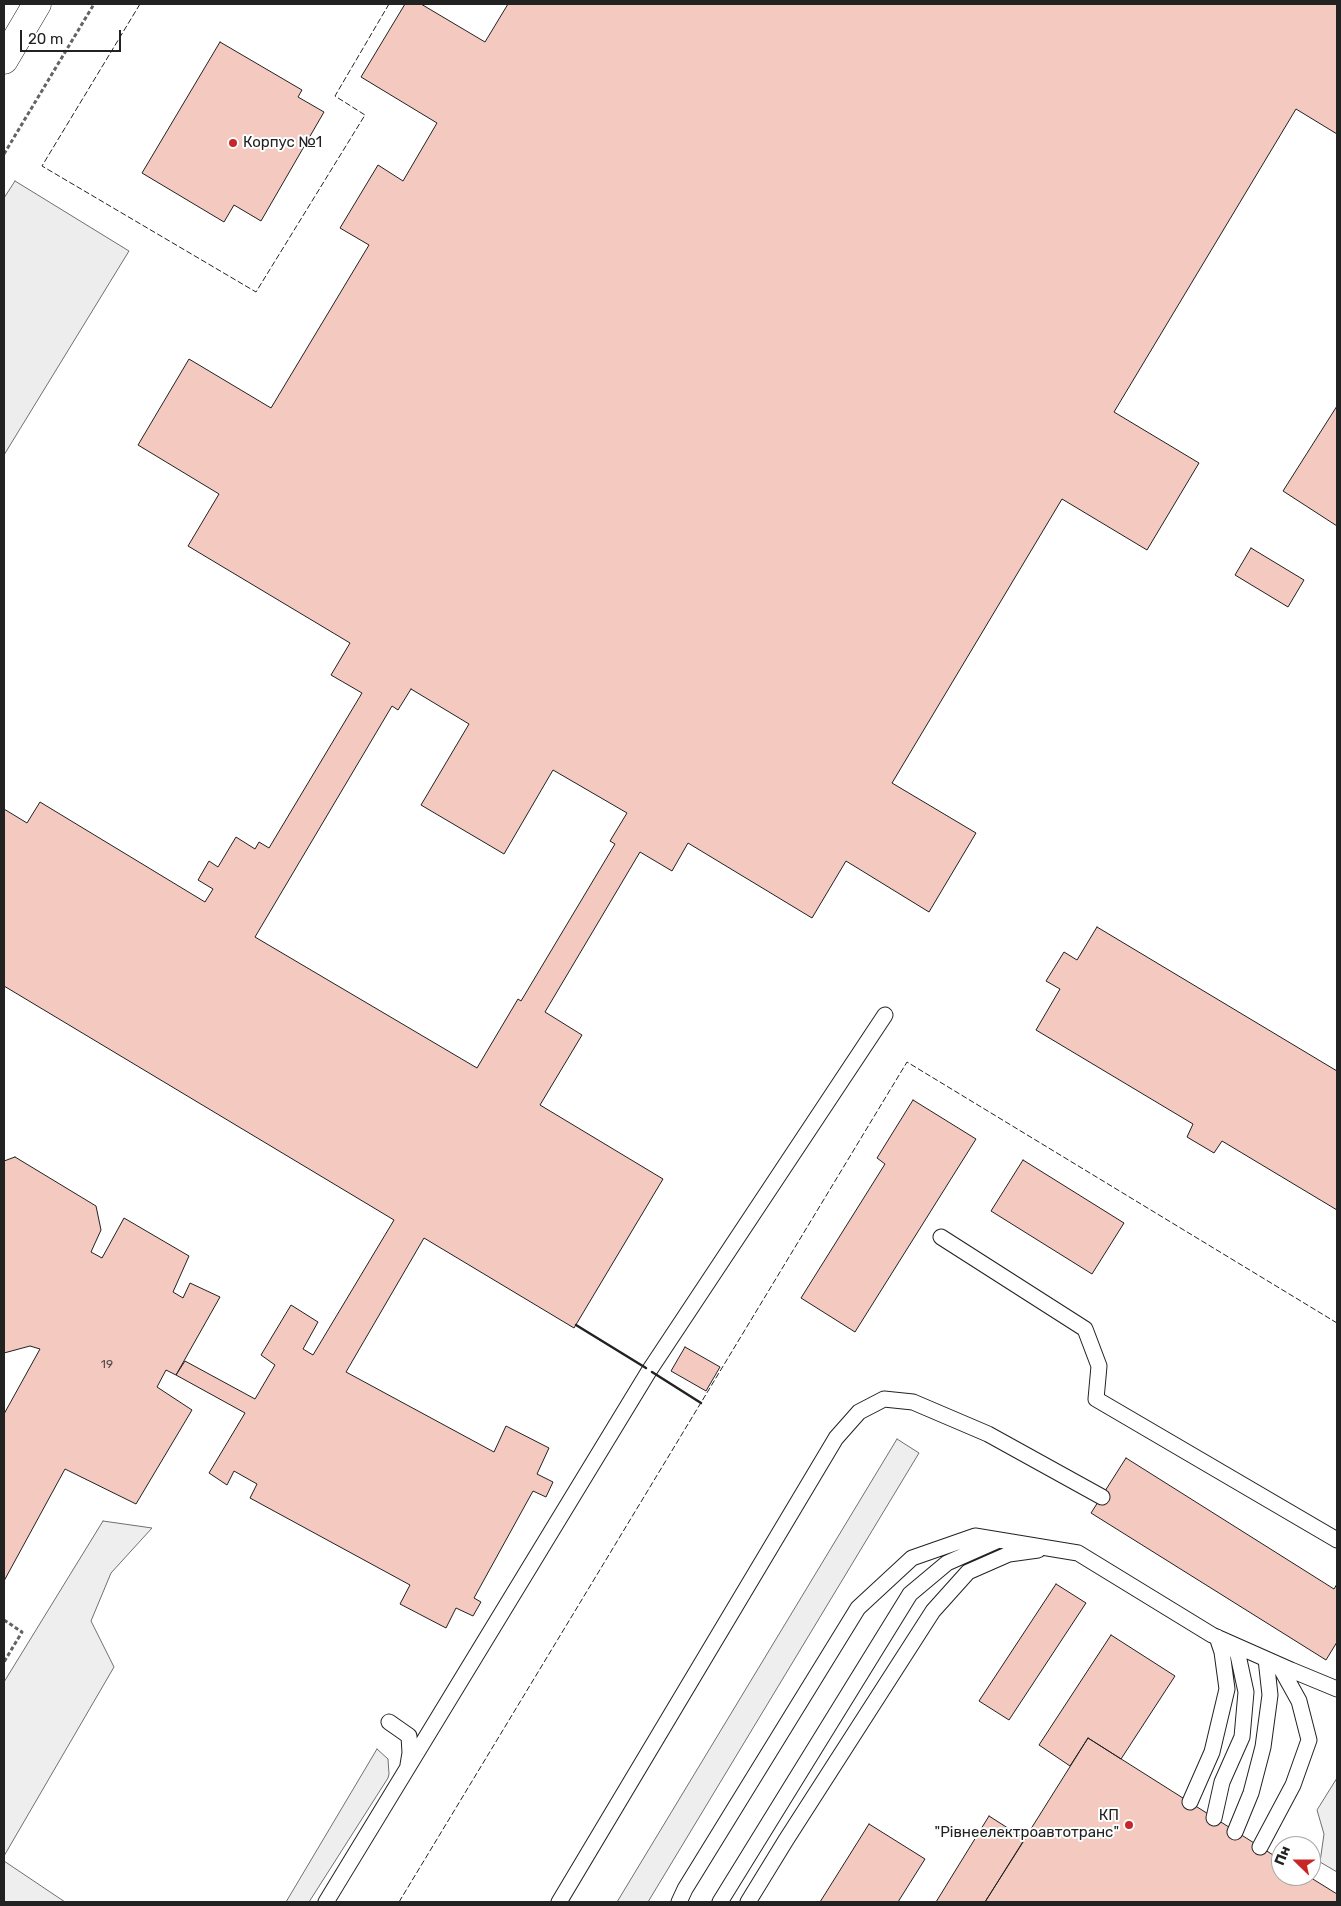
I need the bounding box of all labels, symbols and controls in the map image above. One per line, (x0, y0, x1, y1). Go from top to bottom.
scale bar (22, 20, 124, 52)
text: 20 m (28, 30, 63, 48)
place label: Корпус №1 (243, 134, 322, 152)
marker: Корпус №1 (227, 137, 239, 149)
house number: 19 (101, 1358, 113, 1372)
place label: КП "Рівнеелектроавтотранс" (935, 1807, 1119, 1842)
marker: КП "Рівнеелектроавтотранс" (1123, 1819, 1135, 1831)
north arrow (1271, 1836, 1321, 1886)
text: Пн (1271, 1843, 1294, 1868)

